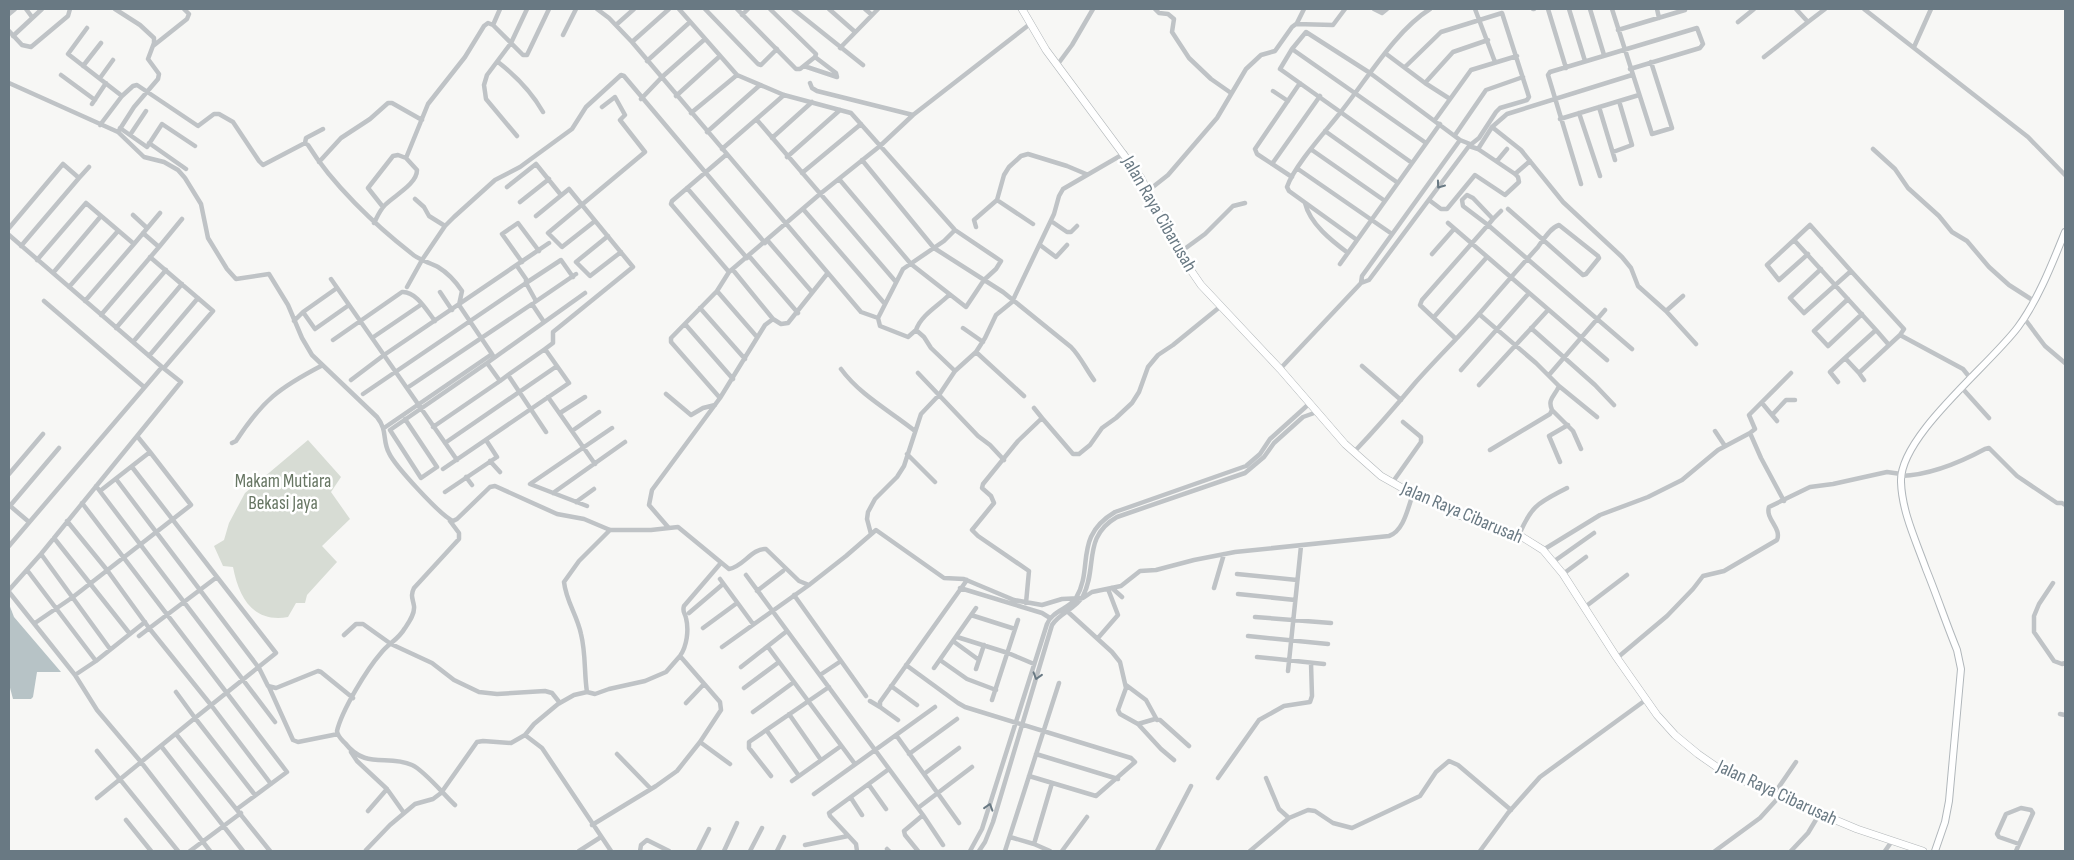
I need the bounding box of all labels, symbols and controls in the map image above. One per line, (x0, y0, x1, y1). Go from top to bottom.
street label: Jalan Raya Cibarusah (1116, 151, 1201, 276)
one-way arrow (1437, 179, 1446, 189)
park label: Makam Mutiara Bekasi Jaya (235, 470, 331, 515)
street label: Jalan Raya Cibarusah (1397, 477, 1526, 549)
one-way arrow (1032, 671, 1042, 679)
street label: Jalan Raya Cibarusah (1712, 755, 1841, 831)
one-way arrow (983, 803, 993, 811)

